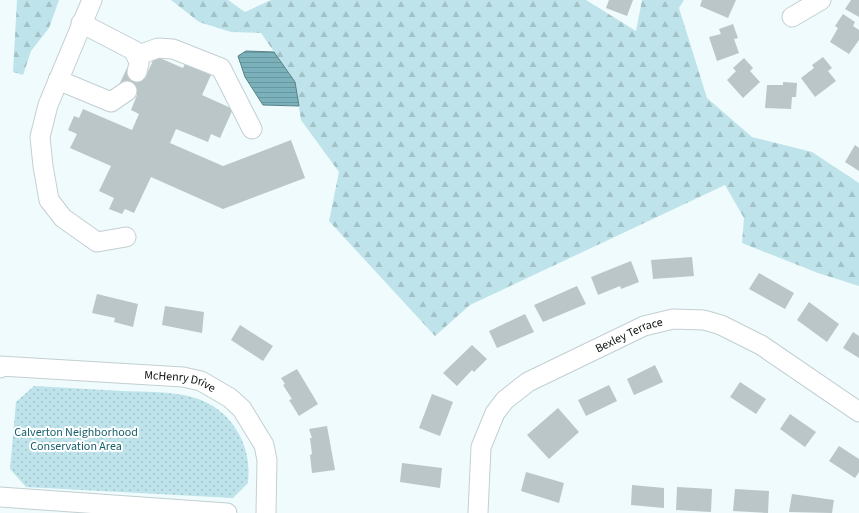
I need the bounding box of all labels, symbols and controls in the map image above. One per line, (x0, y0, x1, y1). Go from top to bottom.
street label: Bexley Terrace (592, 313, 664, 357)
street label: McHenry Drive (144, 366, 219, 396)
park label: Calverton Neighborhood Conservation Area (14, 424, 138, 455)

